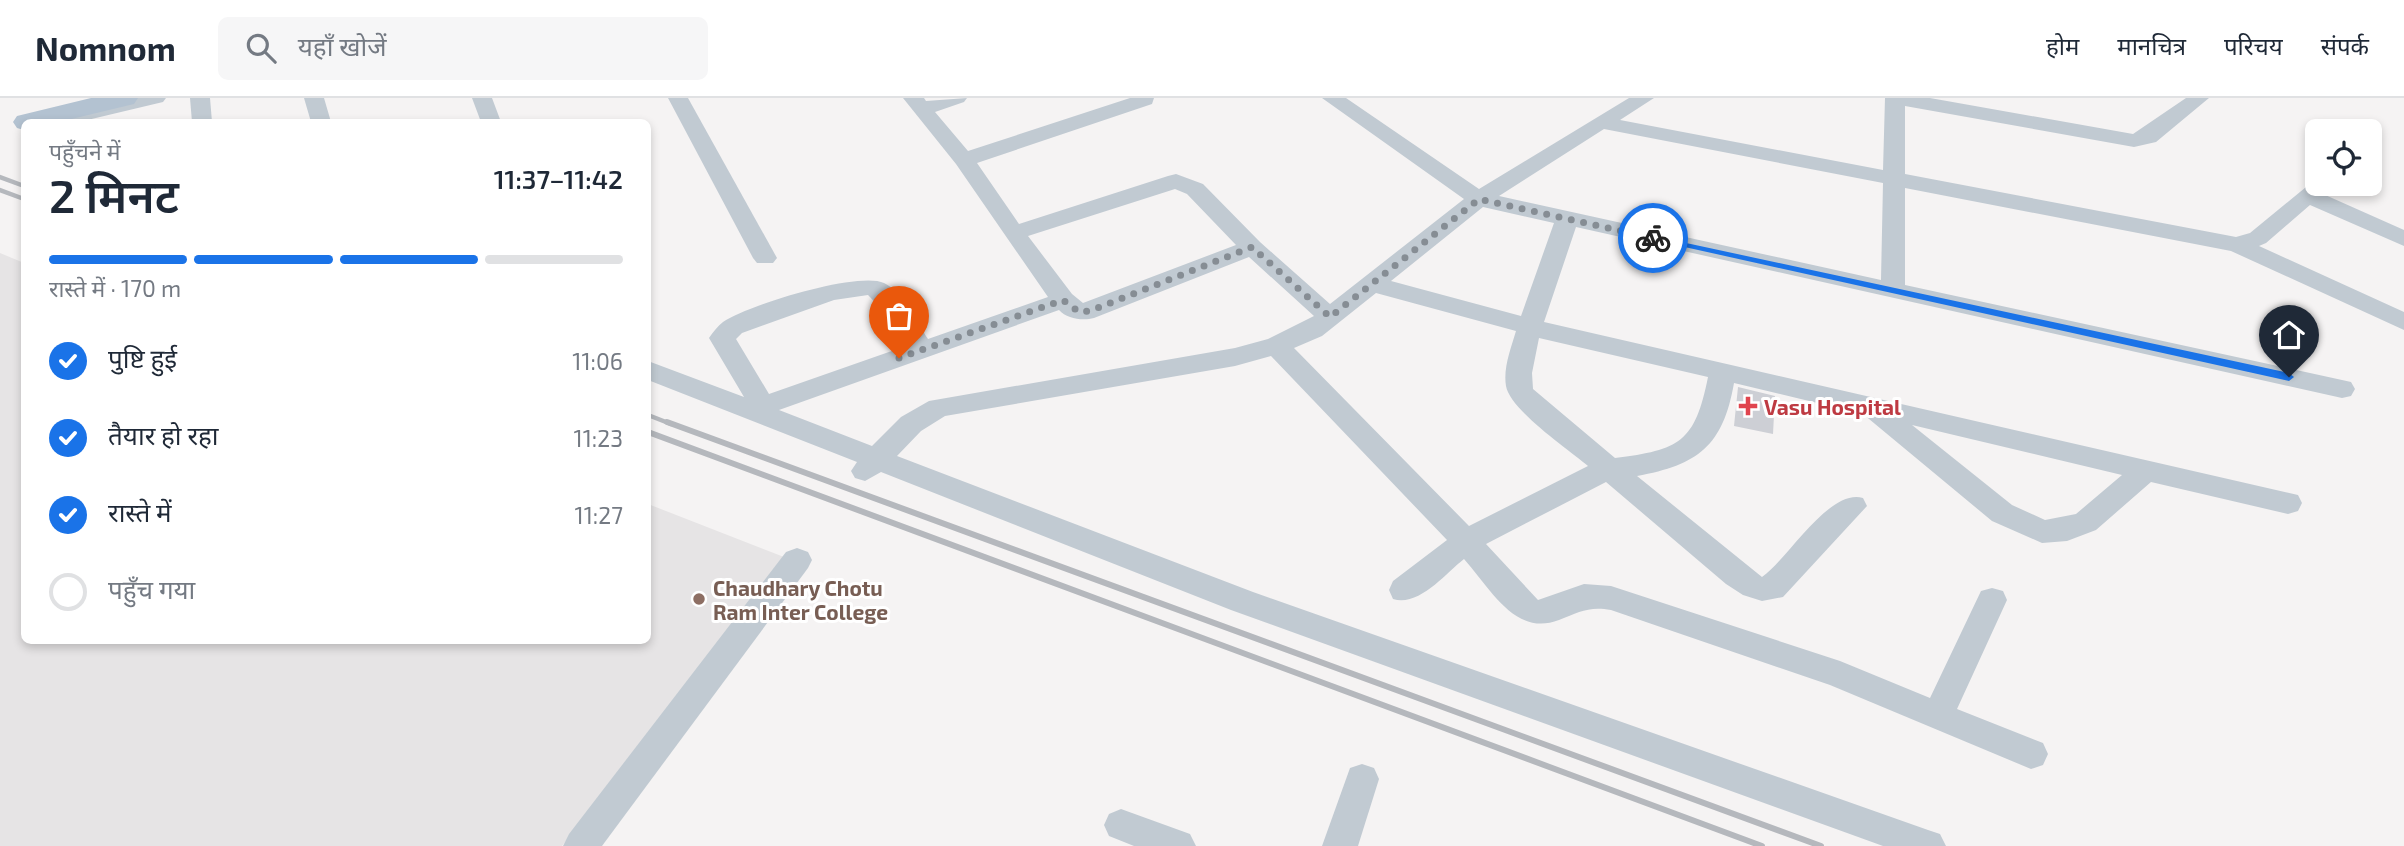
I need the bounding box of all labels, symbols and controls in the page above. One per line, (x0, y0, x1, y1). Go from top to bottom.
search box (218, 17, 708, 80)
text: Nomnom (35, 28, 176, 68)
icon: search (242, 29, 280, 67)
text: यहाँ खोजें (298, 30, 386, 61)
text: होम (2046, 31, 2079, 60)
text: मानचित्र (2117, 31, 2186, 60)
text: परिचय (2224, 31, 2283, 60)
text: संपर्क (2321, 31, 2369, 60)
map controls (2305, 119, 2382, 196)
button: locate (2305, 119, 2382, 196)
text: पहुँचने में (49, 137, 121, 165)
text: 11:37–11:42 (494, 163, 623, 194)
text: 2 मिनट (49, 167, 179, 222)
courier (1618, 203, 1688, 273)
icon: bike (1634, 219, 1672, 257)
text: रास्ते में · 170 m (49, 274, 181, 302)
pin (869, 286, 929, 358)
icon: bag (880, 297, 918, 335)
pin (2259, 305, 2319, 377)
icon: home (2270, 316, 2308, 354)
icon: check (49, 342, 87, 380)
text: पुष्टि हुई (108, 342, 177, 373)
text: 11:06 (572, 347, 623, 375)
place label: Vasu Hospital (1764, 394, 1901, 419)
marker: Vasu Hospital (1738, 396, 1758, 416)
icon: check (49, 419, 87, 457)
text: तैयार हो रहा (108, 419, 219, 450)
text: 11:23 (574, 424, 623, 452)
icon: check (49, 496, 87, 534)
text: रास्ते में (108, 496, 172, 527)
text: 11:27 (575, 501, 623, 529)
text: पहुँच गया (108, 573, 195, 604)
place label: Chaudhary Chotu Ram Inter College (713, 575, 888, 624)
marker: Chaudhary Chotu Ram Inter College (691, 591, 707, 607)

